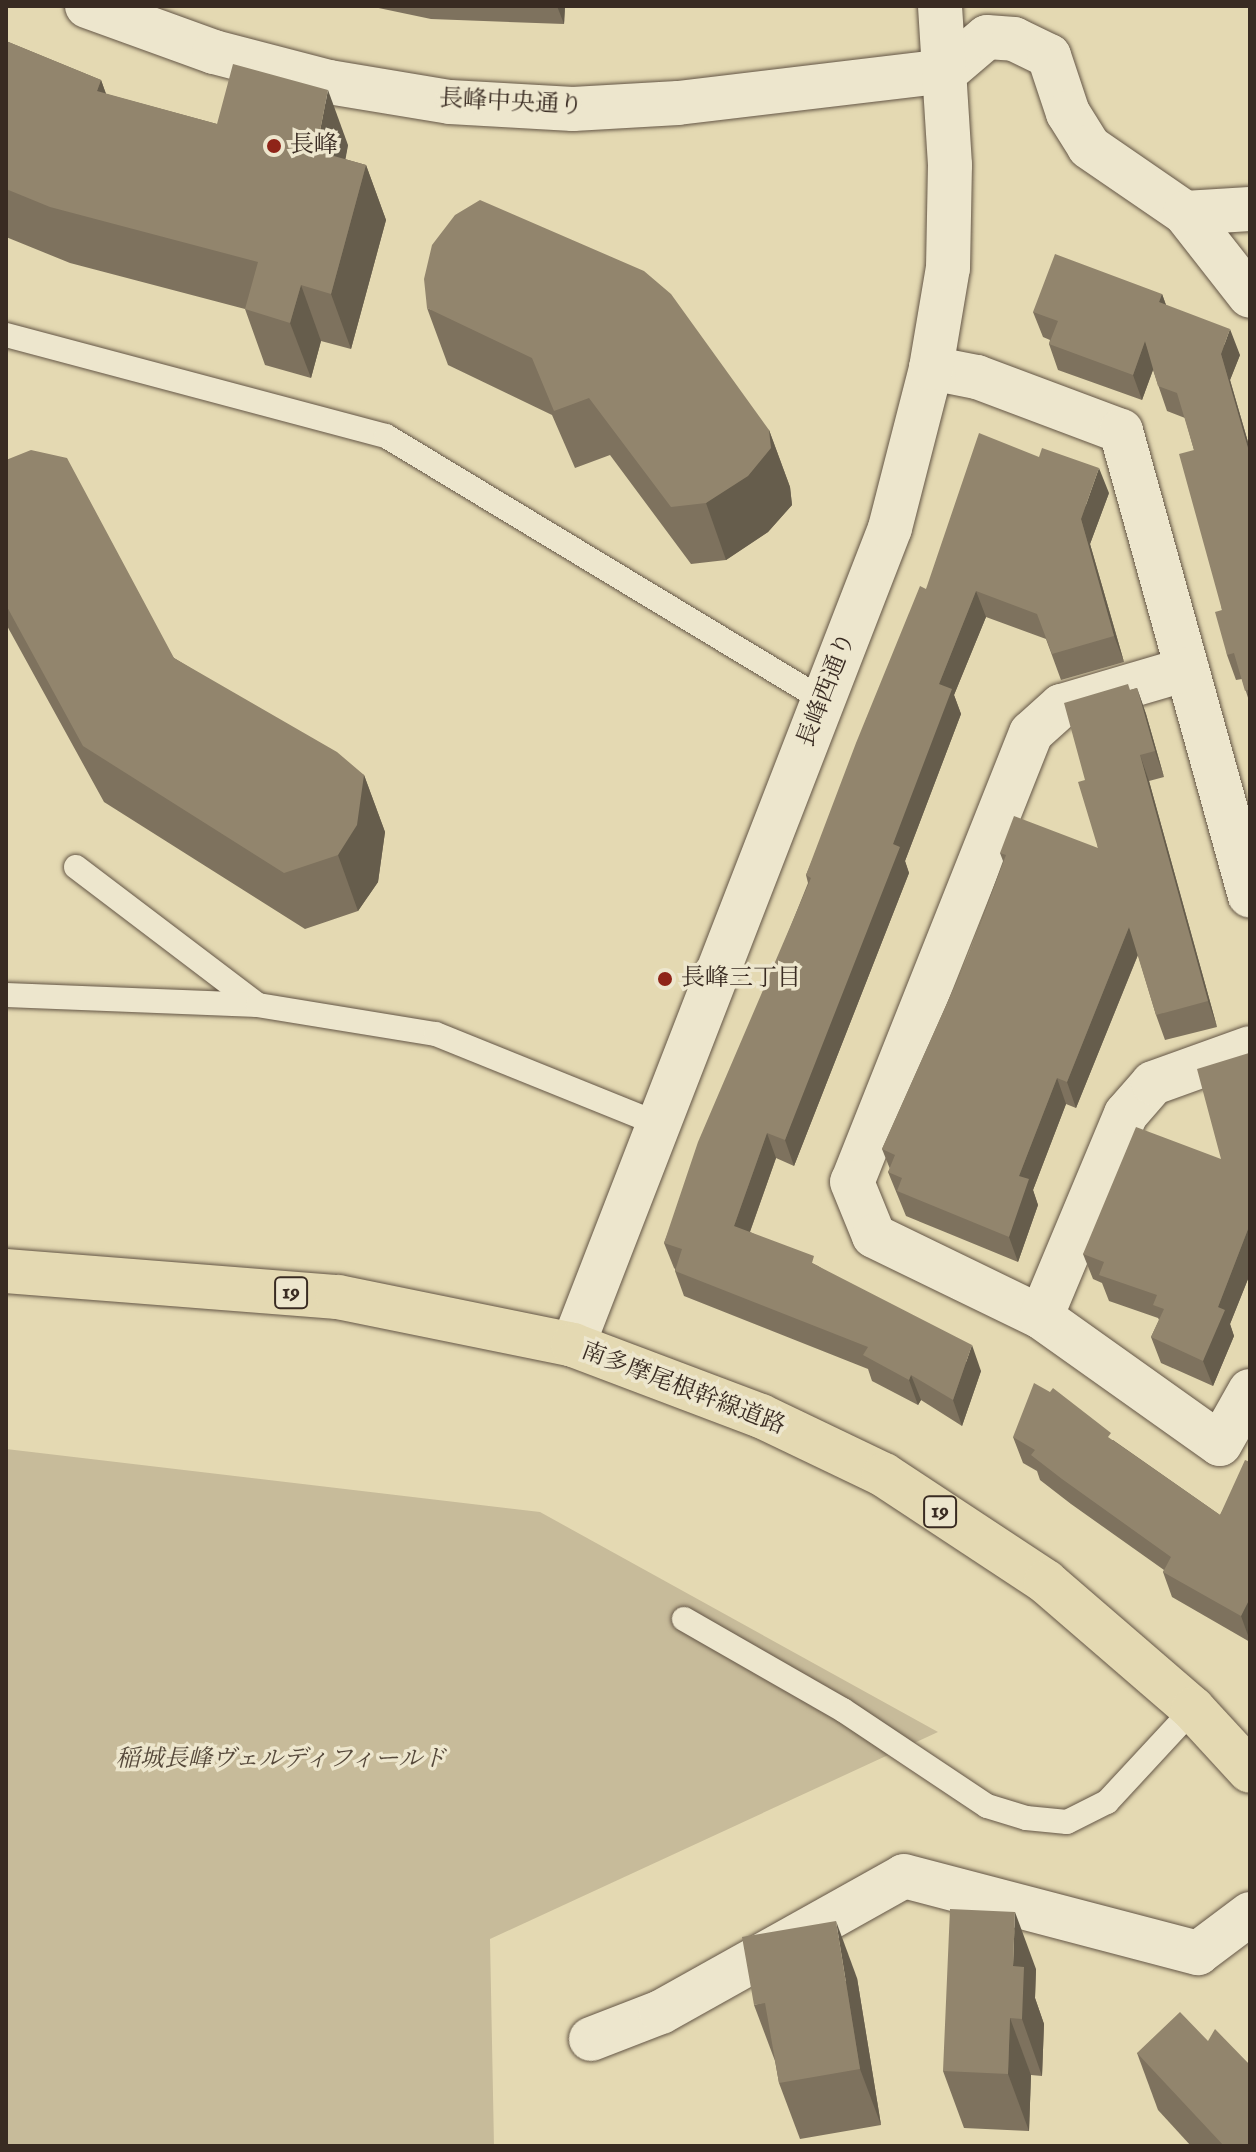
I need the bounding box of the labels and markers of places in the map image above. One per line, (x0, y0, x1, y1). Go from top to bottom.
place label: 長峰 (290, 132, 338, 160)
marker: 長峰 (265, 137, 283, 155)
place label: 長峰三丁目 (681, 965, 801, 993)
marker: 長峰三丁目 (656, 970, 674, 988)

